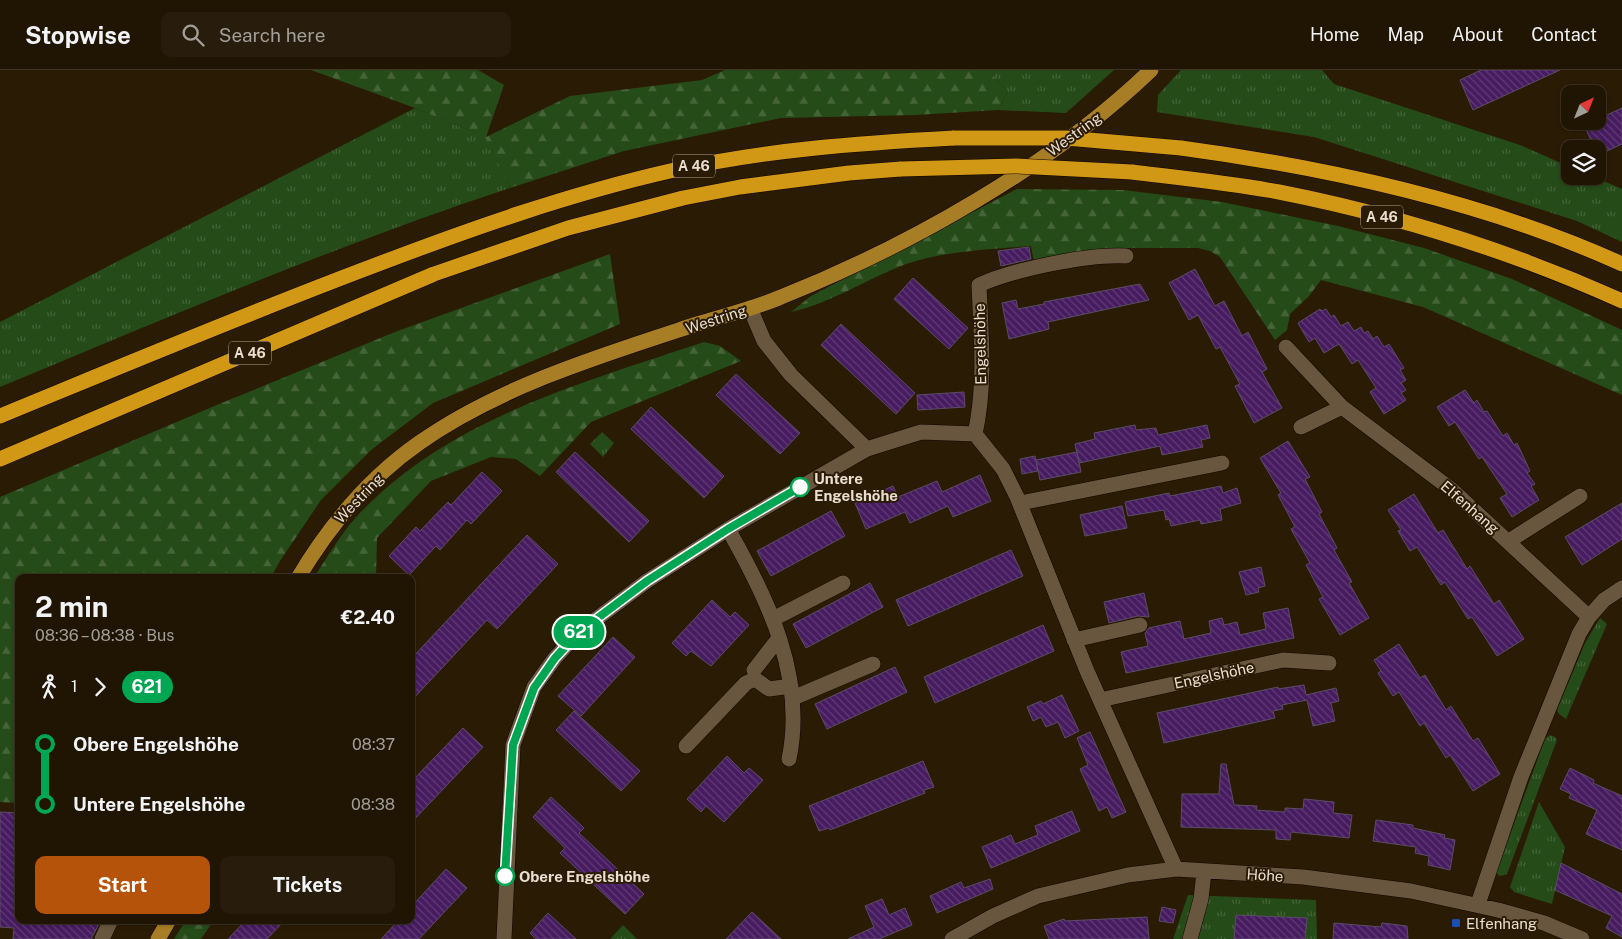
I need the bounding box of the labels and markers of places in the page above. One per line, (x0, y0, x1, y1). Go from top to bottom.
place label: Untere Engelshöhe (814, 470, 898, 504)
marker: Untere Engelshöhe (790, 477, 810, 497)
marker: Obere Engelshöhe (495, 866, 515, 886)
place label: Obere Engelshöhe (519, 868, 650, 885)
place label: Elfenhang (1466, 915, 1537, 932)
marker: Elfenhang (1450, 917, 1462, 929)

